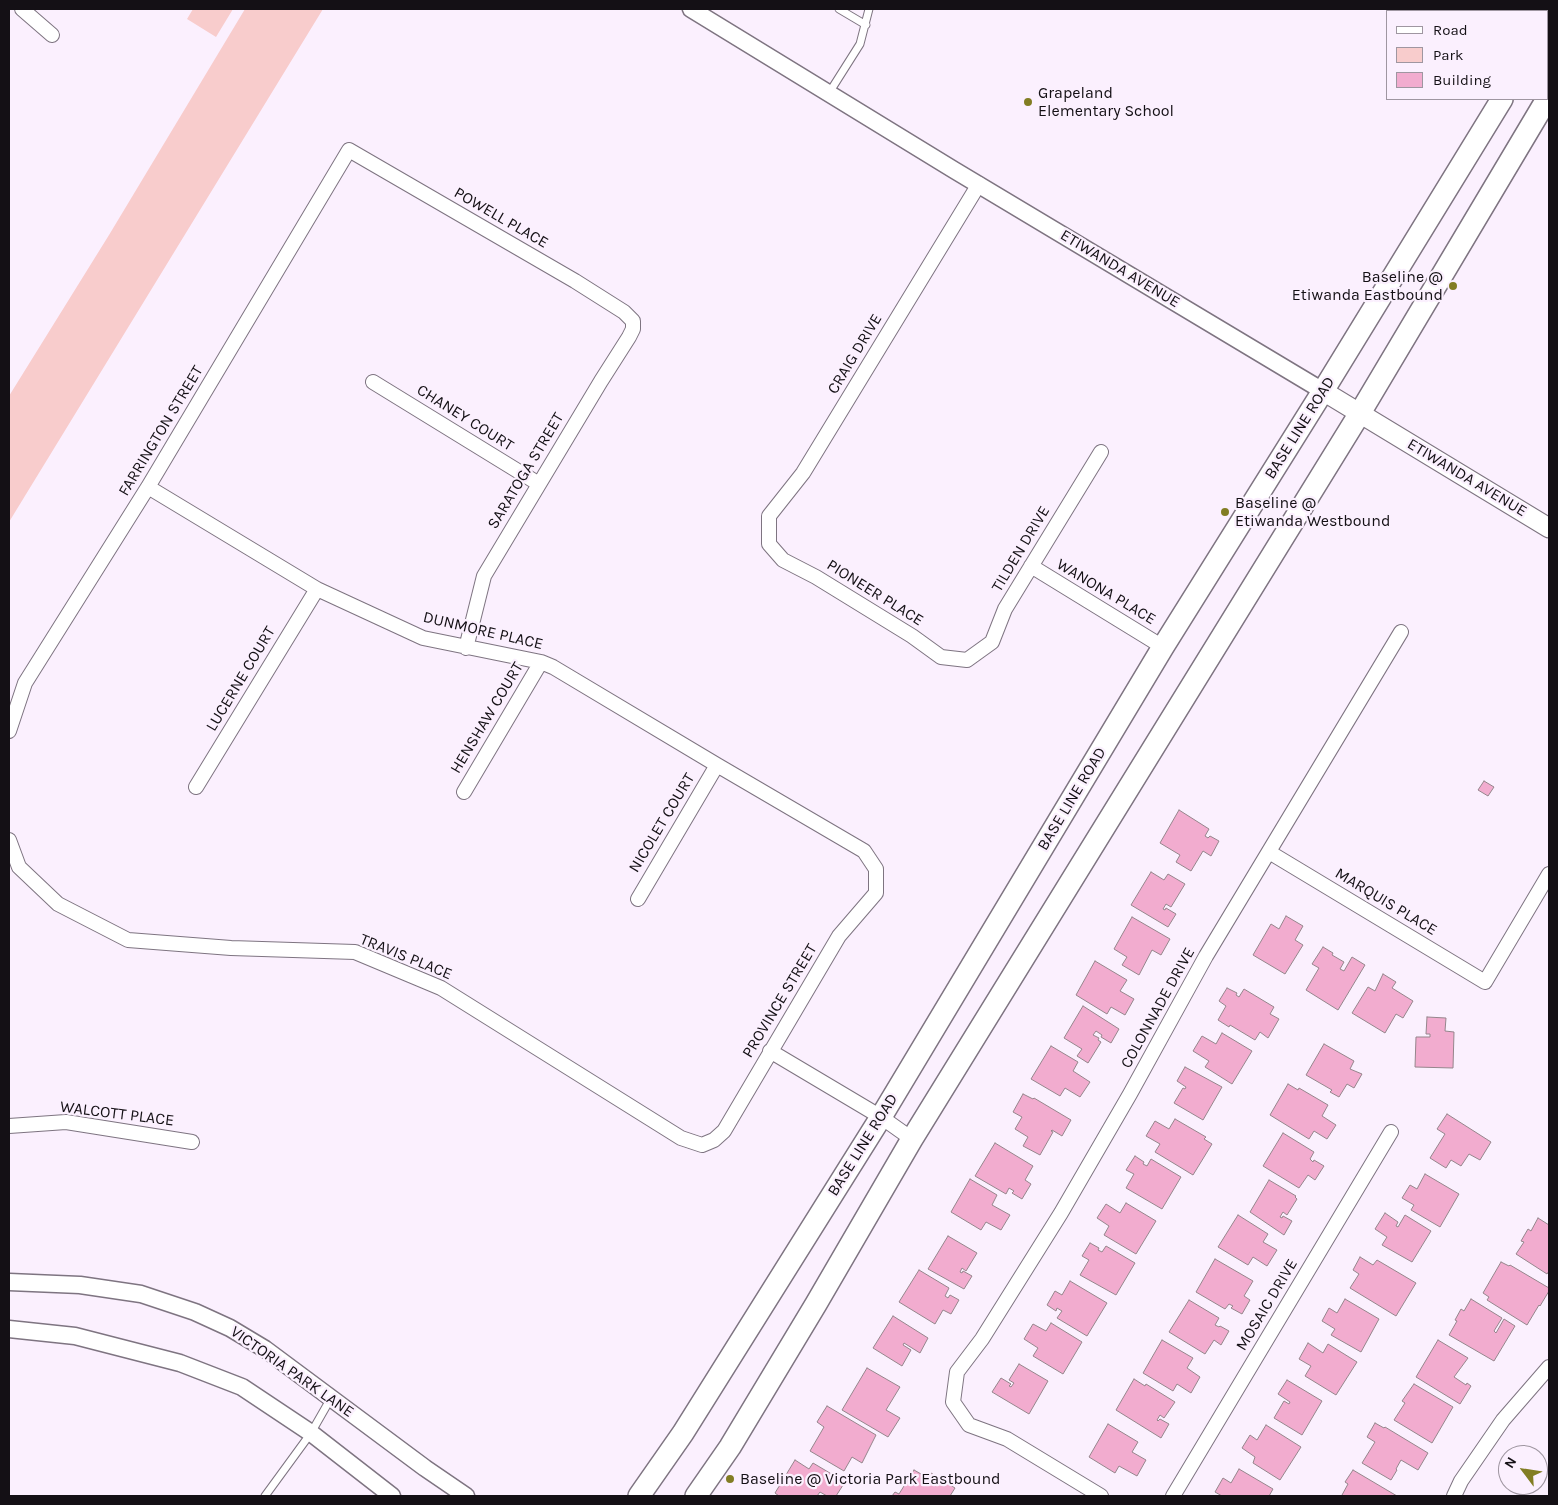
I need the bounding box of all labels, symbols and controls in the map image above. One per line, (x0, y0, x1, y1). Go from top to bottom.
legend (1386, 10, 1548, 100)
text: Road (1433, 21, 1468, 39)
text: Park (1433, 46, 1463, 64)
text: Building (1433, 71, 1491, 89)
place label: Grapeland Elementary School (1038, 83, 1174, 121)
marker: Grapeland Elementary School (1022, 96, 1034, 108)
street label: POWELL PLACE (450, 183, 552, 253)
street label: ETIWANDA AVENUE (1057, 226, 1183, 312)
place label: Baseline @ Etiwanda Eastbound (1292, 267, 1443, 305)
marker: Baseline @ Etiwanda Eastbound (1447, 280, 1459, 292)
street label: CRAIG DRIVE (824, 310, 886, 398)
street label: FARRINGTON STREET (115, 362, 207, 500)
street label: BASE LINE ROAD (1261, 373, 1339, 483)
street label: CHANEY COURT (413, 381, 517, 455)
street label: SARATOGA STREET (484, 409, 568, 533)
street label: ETIWANDA AVENUE (1404, 435, 1530, 521)
place label: Baseline @ Etiwanda Westbound (1235, 493, 1390, 531)
street label: TILDEN DRIVE (988, 502, 1054, 596)
marker: Baseline @ Etiwanda Westbound (1219, 506, 1231, 518)
street label: WANONA PLACE (1053, 555, 1159, 629)
street label: PIONEER PLACE (823, 556, 927, 630)
street label: DUNMORE PLACE (421, 608, 545, 654)
street label: LUCERNE COURT (202, 623, 280, 735)
street label: HENSHAW COURT (446, 659, 528, 777)
street label: BASE LINE ROAD (1034, 744, 1110, 854)
street label: NICOLET COURT (625, 770, 699, 876)
street label: MARQUIS PLACE (1331, 864, 1441, 940)
street label: TRAVIS PLACE (357, 930, 455, 984)
street label: PROVINCE STREET (738, 941, 822, 1061)
street label: COLONNADE DRIVE (1117, 944, 1199, 1072)
street label: BASE LINE ROAD (824, 1090, 902, 1200)
street label: WALCOTT PLACE (59, 1097, 175, 1131)
street label: MOSAIC DRIVE (1232, 1256, 1302, 1354)
street label: VICTORIA PARK LANE (227, 1322, 357, 1422)
north arrow (1498, 1445, 1548, 1495)
text: N (1501, 1454, 1520, 1471)
place label: Baseline @ Victoria Park Eastbound (740, 1469, 1001, 1489)
marker: Baseline @ Victoria Park Eastbound (724, 1473, 736, 1485)

